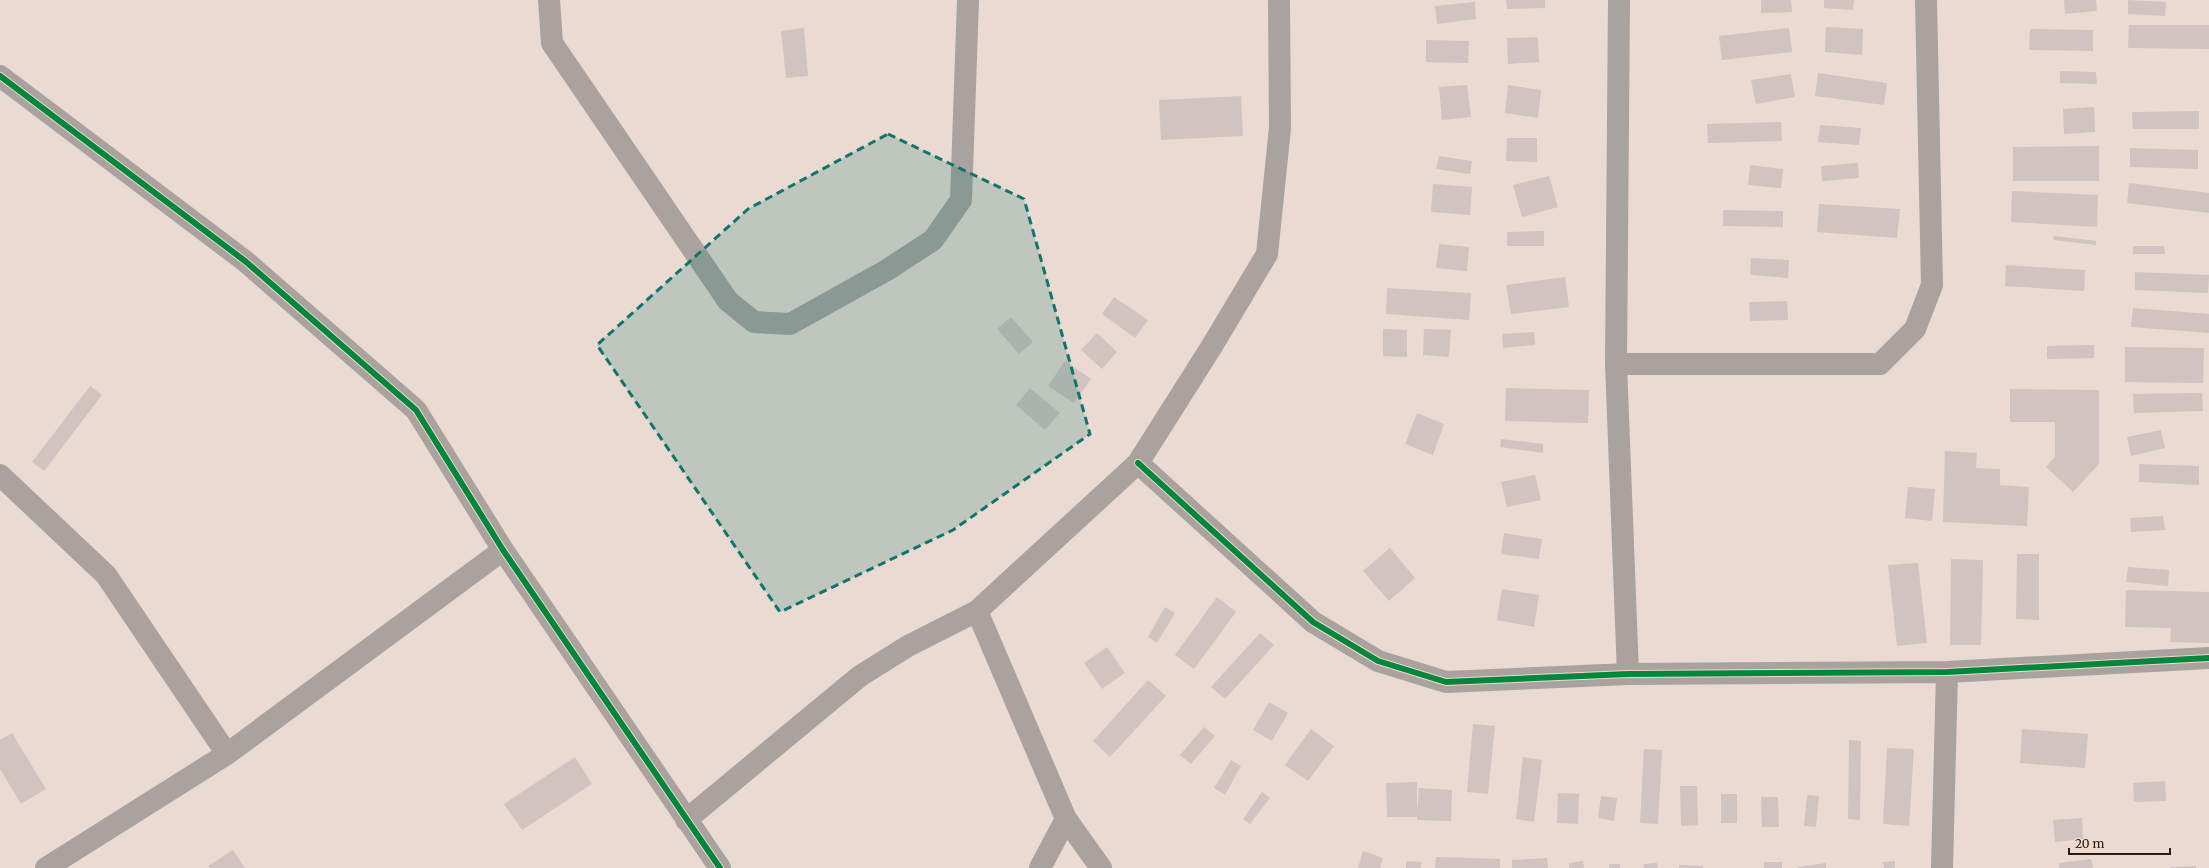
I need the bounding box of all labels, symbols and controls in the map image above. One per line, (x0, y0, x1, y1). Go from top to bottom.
scale bar (2069, 830, 2170, 856)
text: 20 m (2075, 836, 2104, 851)

